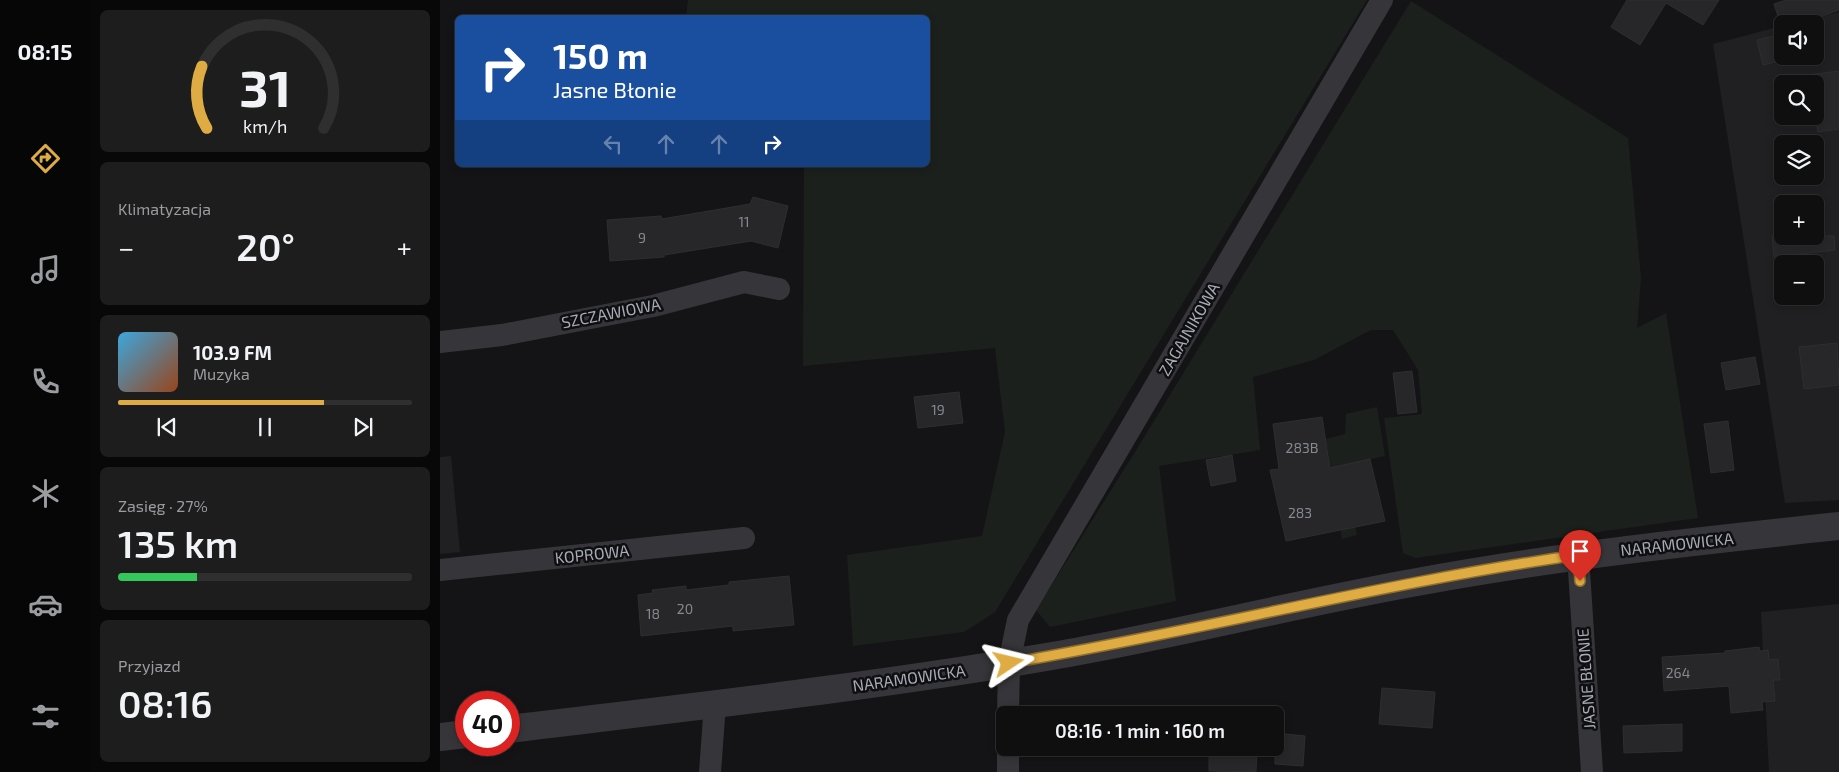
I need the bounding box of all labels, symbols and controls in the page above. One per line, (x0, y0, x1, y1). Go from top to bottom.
map controls (1774, 15, 1824, 305)
button: sound (1774, 15, 1824, 65)
text: 150 m (553, 34, 648, 76)
icon: right (470, 35, 535, 100)
text: 08:15 (18, 38, 72, 64)
text: 31 (239, 55, 291, 117)
button: search (1774, 75, 1824, 125)
text: Jasne Błonie (553, 76, 677, 102)
text: km/h (243, 115, 287, 137)
icon: left (599, 130, 627, 158)
icon: ahead (652, 130, 680, 158)
icon: ahead (705, 130, 733, 158)
icon: right (758, 130, 786, 158)
button: layers (1774, 135, 1824, 185)
icon: directions (28, 141, 63, 176)
button: + (1774, 195, 1824, 245)
text: Klimatyzacja (118, 199, 211, 218)
house number: 11 (738, 213, 750, 230)
text: 20° (236, 223, 295, 269)
house number: 9 (638, 229, 646, 246)
text: − (118, 230, 134, 264)
text: + (397, 230, 412, 264)
icon: music (28, 252, 63, 287)
button: − (1774, 255, 1824, 305)
street label: ZAGAJNIKOWA (1154, 279, 1223, 379)
street label: SZCZAWIOWA (560, 294, 662, 331)
text: 103.9 FM (193, 341, 272, 364)
icon: phone (28, 364, 63, 399)
text: Muzyka (193, 364, 250, 383)
house number: 19 (931, 401, 945, 418)
icon: previous (153, 413, 181, 441)
icon: pause (251, 413, 279, 441)
icon: next (349, 413, 377, 441)
house number: 283B (1286, 439, 1318, 456)
icon: climate (28, 476, 63, 511)
text: Zasięg · 27% (118, 496, 208, 515)
house number: 283 (1288, 504, 1312, 521)
text: 135 km (118, 520, 238, 566)
street label: NARAMOWICKA (1619, 528, 1735, 559)
pin (1559, 530, 1601, 581)
icon: arrive (1566, 537, 1594, 565)
street label: KOPROWA (554, 540, 630, 567)
icon: car (28, 587, 63, 622)
house number: 20 (677, 600, 693, 617)
house number: 18 (646, 605, 660, 622)
street label: JASNE BŁONIE (1572, 628, 1599, 730)
position arrow (982, 636, 1034, 688)
text: Przyjazd (118, 656, 181, 675)
street label: NARAMOWICKA (851, 660, 967, 695)
house number: 264 (1666, 664, 1690, 681)
text: 08:16 (118, 680, 212, 726)
speed limit sign: 40 (455, 691, 520, 756)
icon: filters (28, 699, 63, 734)
text: 08:16 · 1 min · 160 m (1055, 719, 1225, 742)

